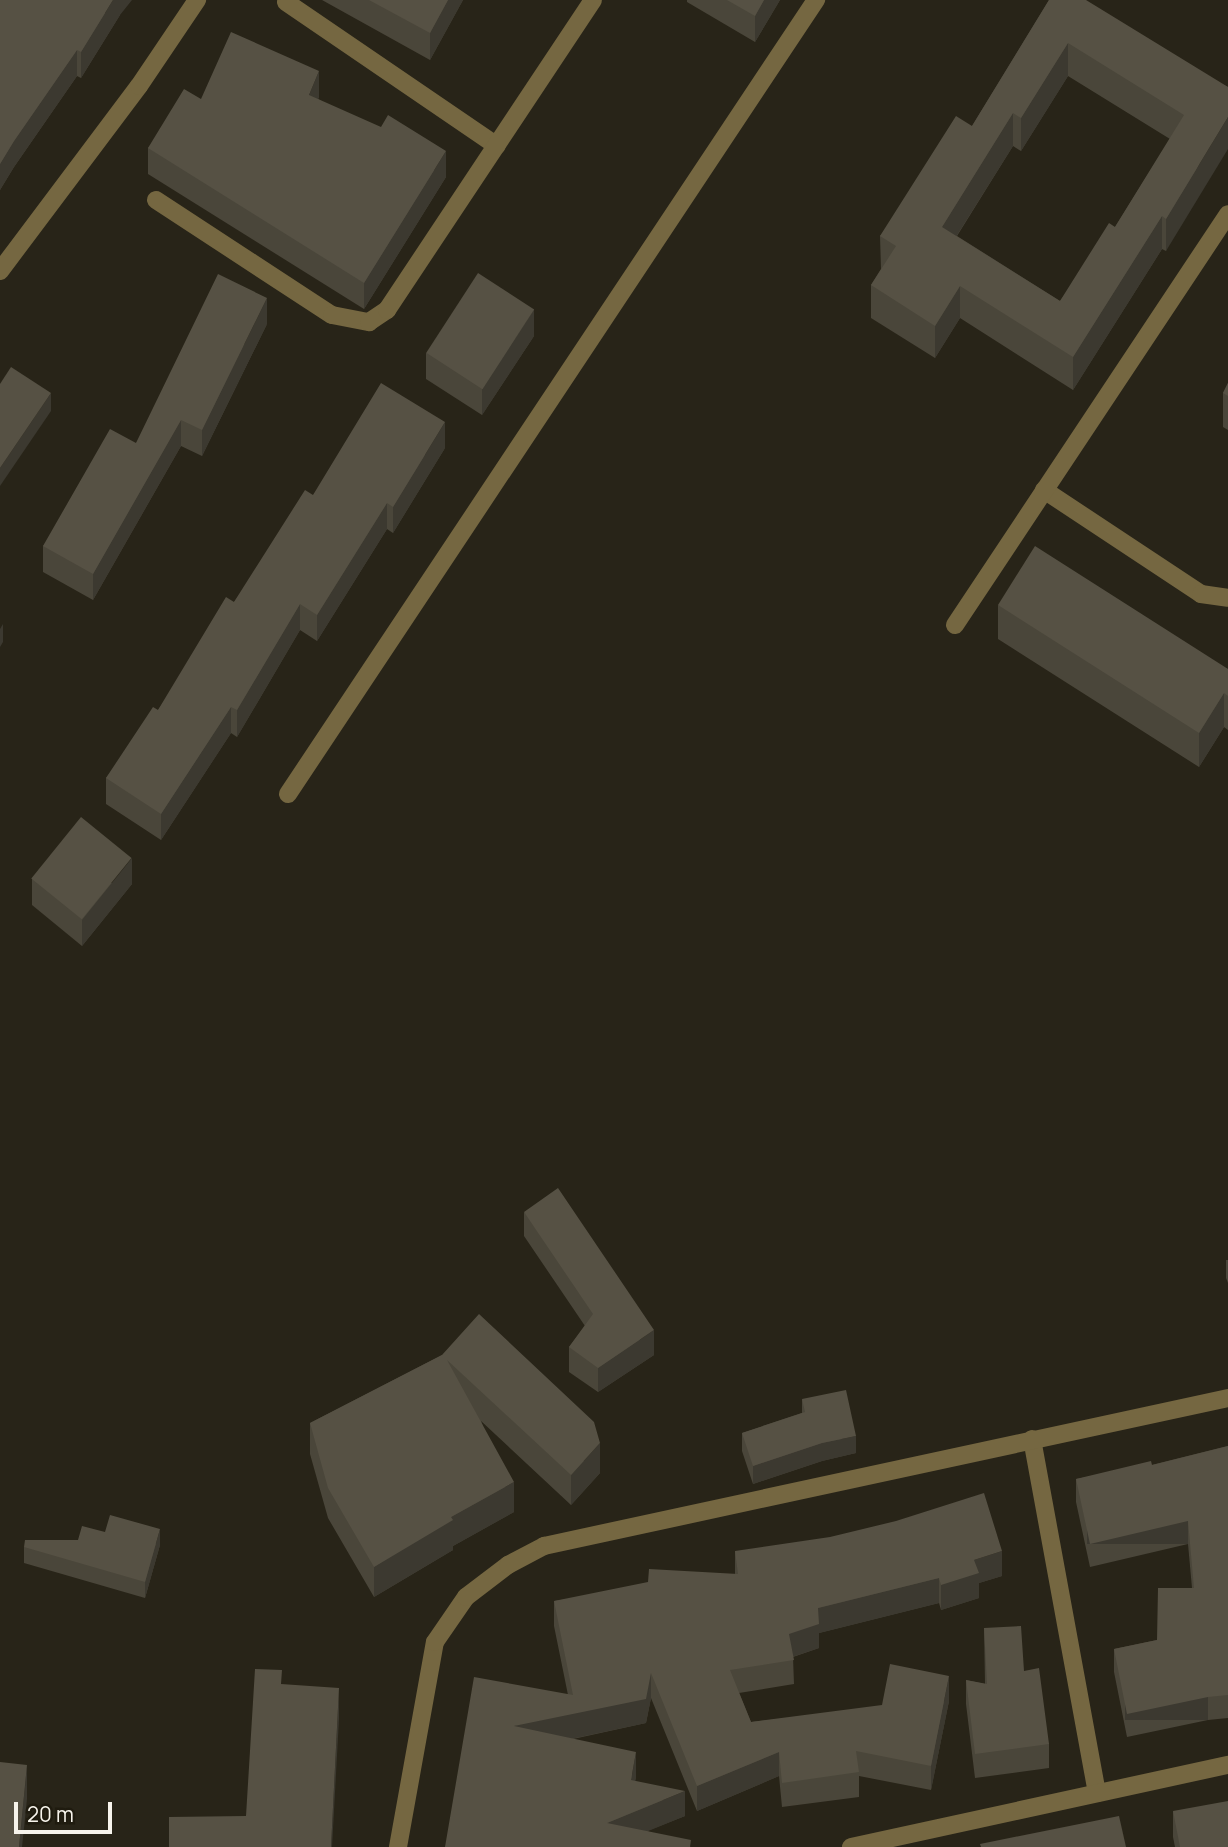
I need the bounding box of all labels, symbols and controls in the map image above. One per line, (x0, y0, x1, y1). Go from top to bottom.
scale bar (18, 1787, 116, 1831)
text: 20 m (27, 1800, 74, 1828)

